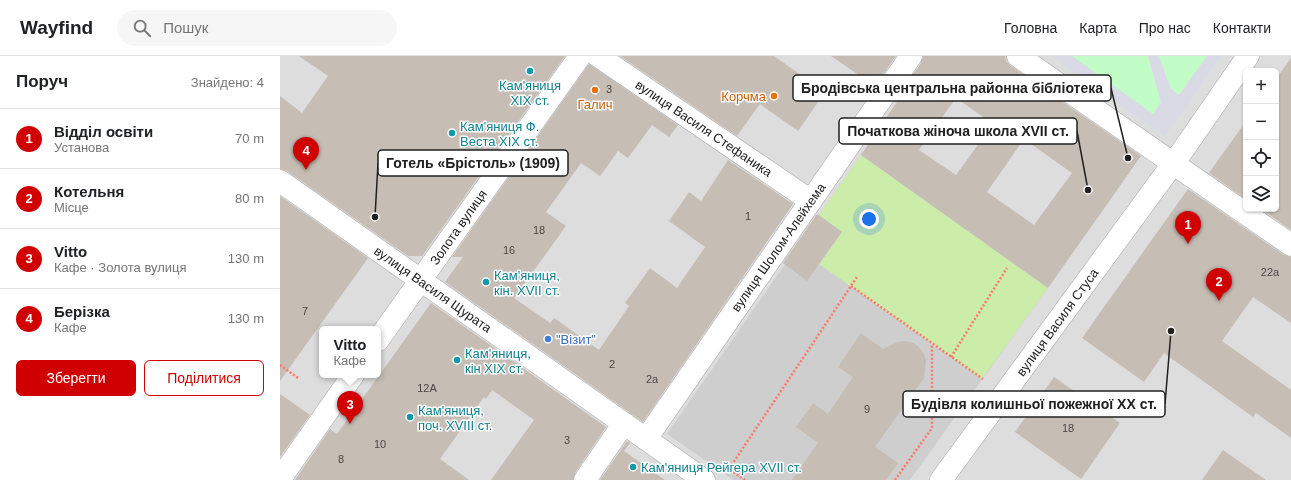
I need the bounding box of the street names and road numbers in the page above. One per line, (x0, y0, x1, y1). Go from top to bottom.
street label: вулиця Василя Стефаника (633, 77, 776, 180)
street label: вулиця Шолом-Алейхема (728, 180, 829, 314)
street label: Золота вулиця (427, 187, 490, 268)
street label: вулиця Василя Щурата (371, 243, 495, 336)
street label: вулиця Василя Стуса (1013, 265, 1102, 379)

